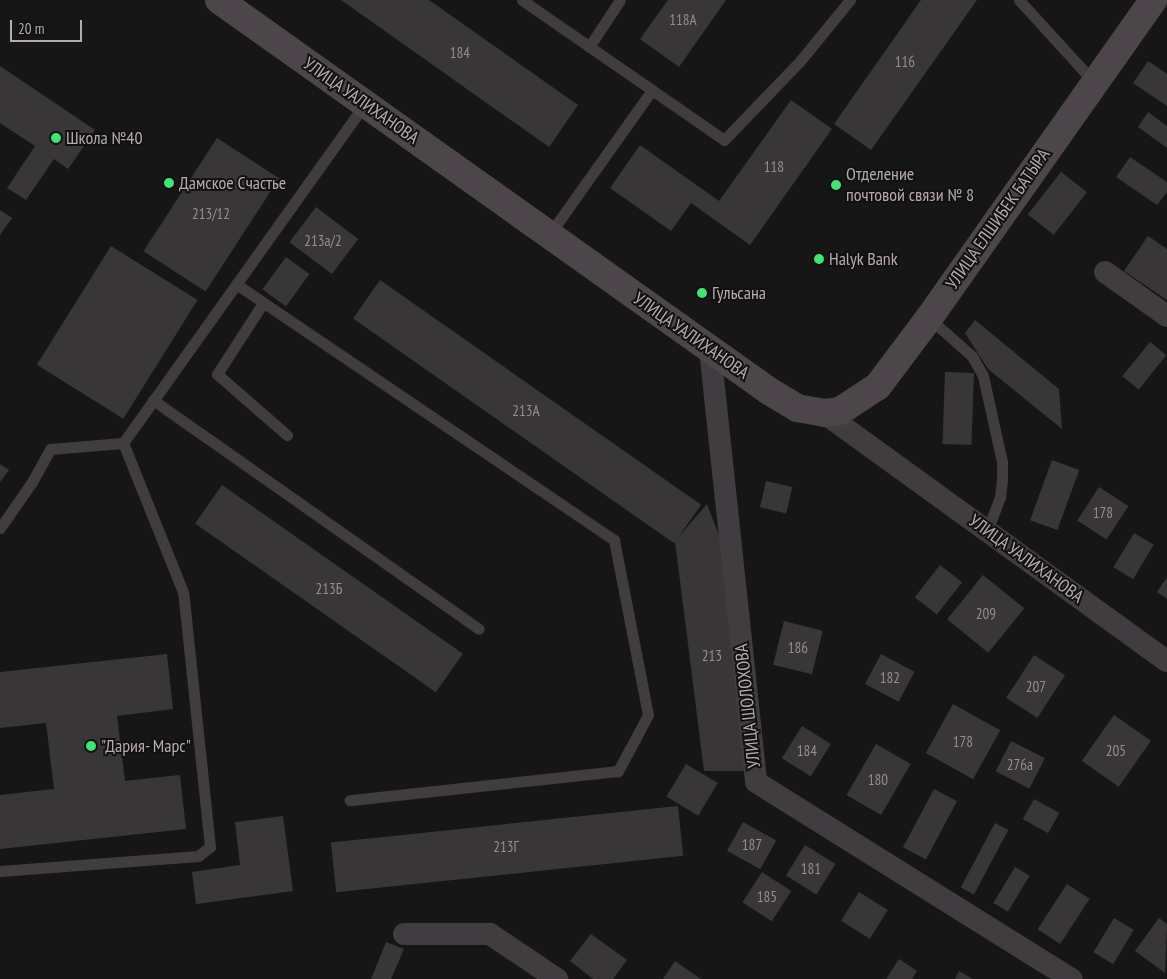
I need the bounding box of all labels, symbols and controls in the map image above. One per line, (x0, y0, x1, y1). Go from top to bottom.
scale bar (12, 10, 85, 42)
house number: 118А (669, 11, 697, 29)
text: 20 m (18, 19, 44, 38)
house number: 184 (450, 44, 470, 62)
street label: УЛИЦА УАЛИХАНОВА (299, 53, 423, 149)
house number: 116 (895, 53, 915, 71)
place label: Школа №40 (66, 127, 143, 149)
marker: Школа №40 (50, 132, 62, 144)
street label: УЛИЦА ЕЛШИБЕК БАТЫРА (941, 144, 1055, 294)
house number: 118 (764, 158, 784, 176)
place label: Отделение почтовой связи № 8 (846, 164, 974, 206)
place label: Дамское Счастье (179, 172, 286, 194)
marker: Дамское Счастье (163, 177, 175, 189)
marker: Отделение почтовой связи № 8 (830, 179, 842, 191)
house number: 213/12 (192, 205, 230, 223)
house number: 213а/2 (304, 232, 342, 250)
place label: Halyk Bank (829, 248, 898, 270)
marker: Halyk Bank (813, 253, 825, 265)
place label: Гульсана (712, 282, 766, 304)
marker: Гульсана (696, 287, 708, 299)
street label: УЛИЦА УАЛИХАНОВА (629, 288, 753, 384)
house number: 213А (512, 402, 540, 420)
house number: 178 (1093, 504, 1113, 522)
street label: УЛИЦА УАЛИХАНОВА (964, 510, 1088, 608)
house number: 213Б (316, 580, 342, 598)
house number: 209 (976, 605, 996, 623)
house number: 186 (788, 639, 808, 657)
street label: УЛИЦА ШОЛОХОВА (731, 642, 765, 770)
house number: 213 (702, 647, 722, 665)
house number: 182 (880, 669, 900, 687)
house number: 207 (1026, 678, 1046, 696)
house number: 178 (953, 733, 973, 751)
place label: "Дария- Марс" (101, 735, 192, 757)
marker: "Дария- Марс" (85, 740, 97, 752)
house number: 184 (797, 742, 817, 760)
house number: 205 (1106, 742, 1126, 760)
house number: 276а (1007, 756, 1033, 774)
house number: 180 (868, 771, 888, 789)
house number: 187 (742, 836, 762, 854)
house number: 213Г (493, 838, 519, 856)
house number: 181 (801, 860, 821, 878)
house number: 185 (757, 888, 777, 906)

